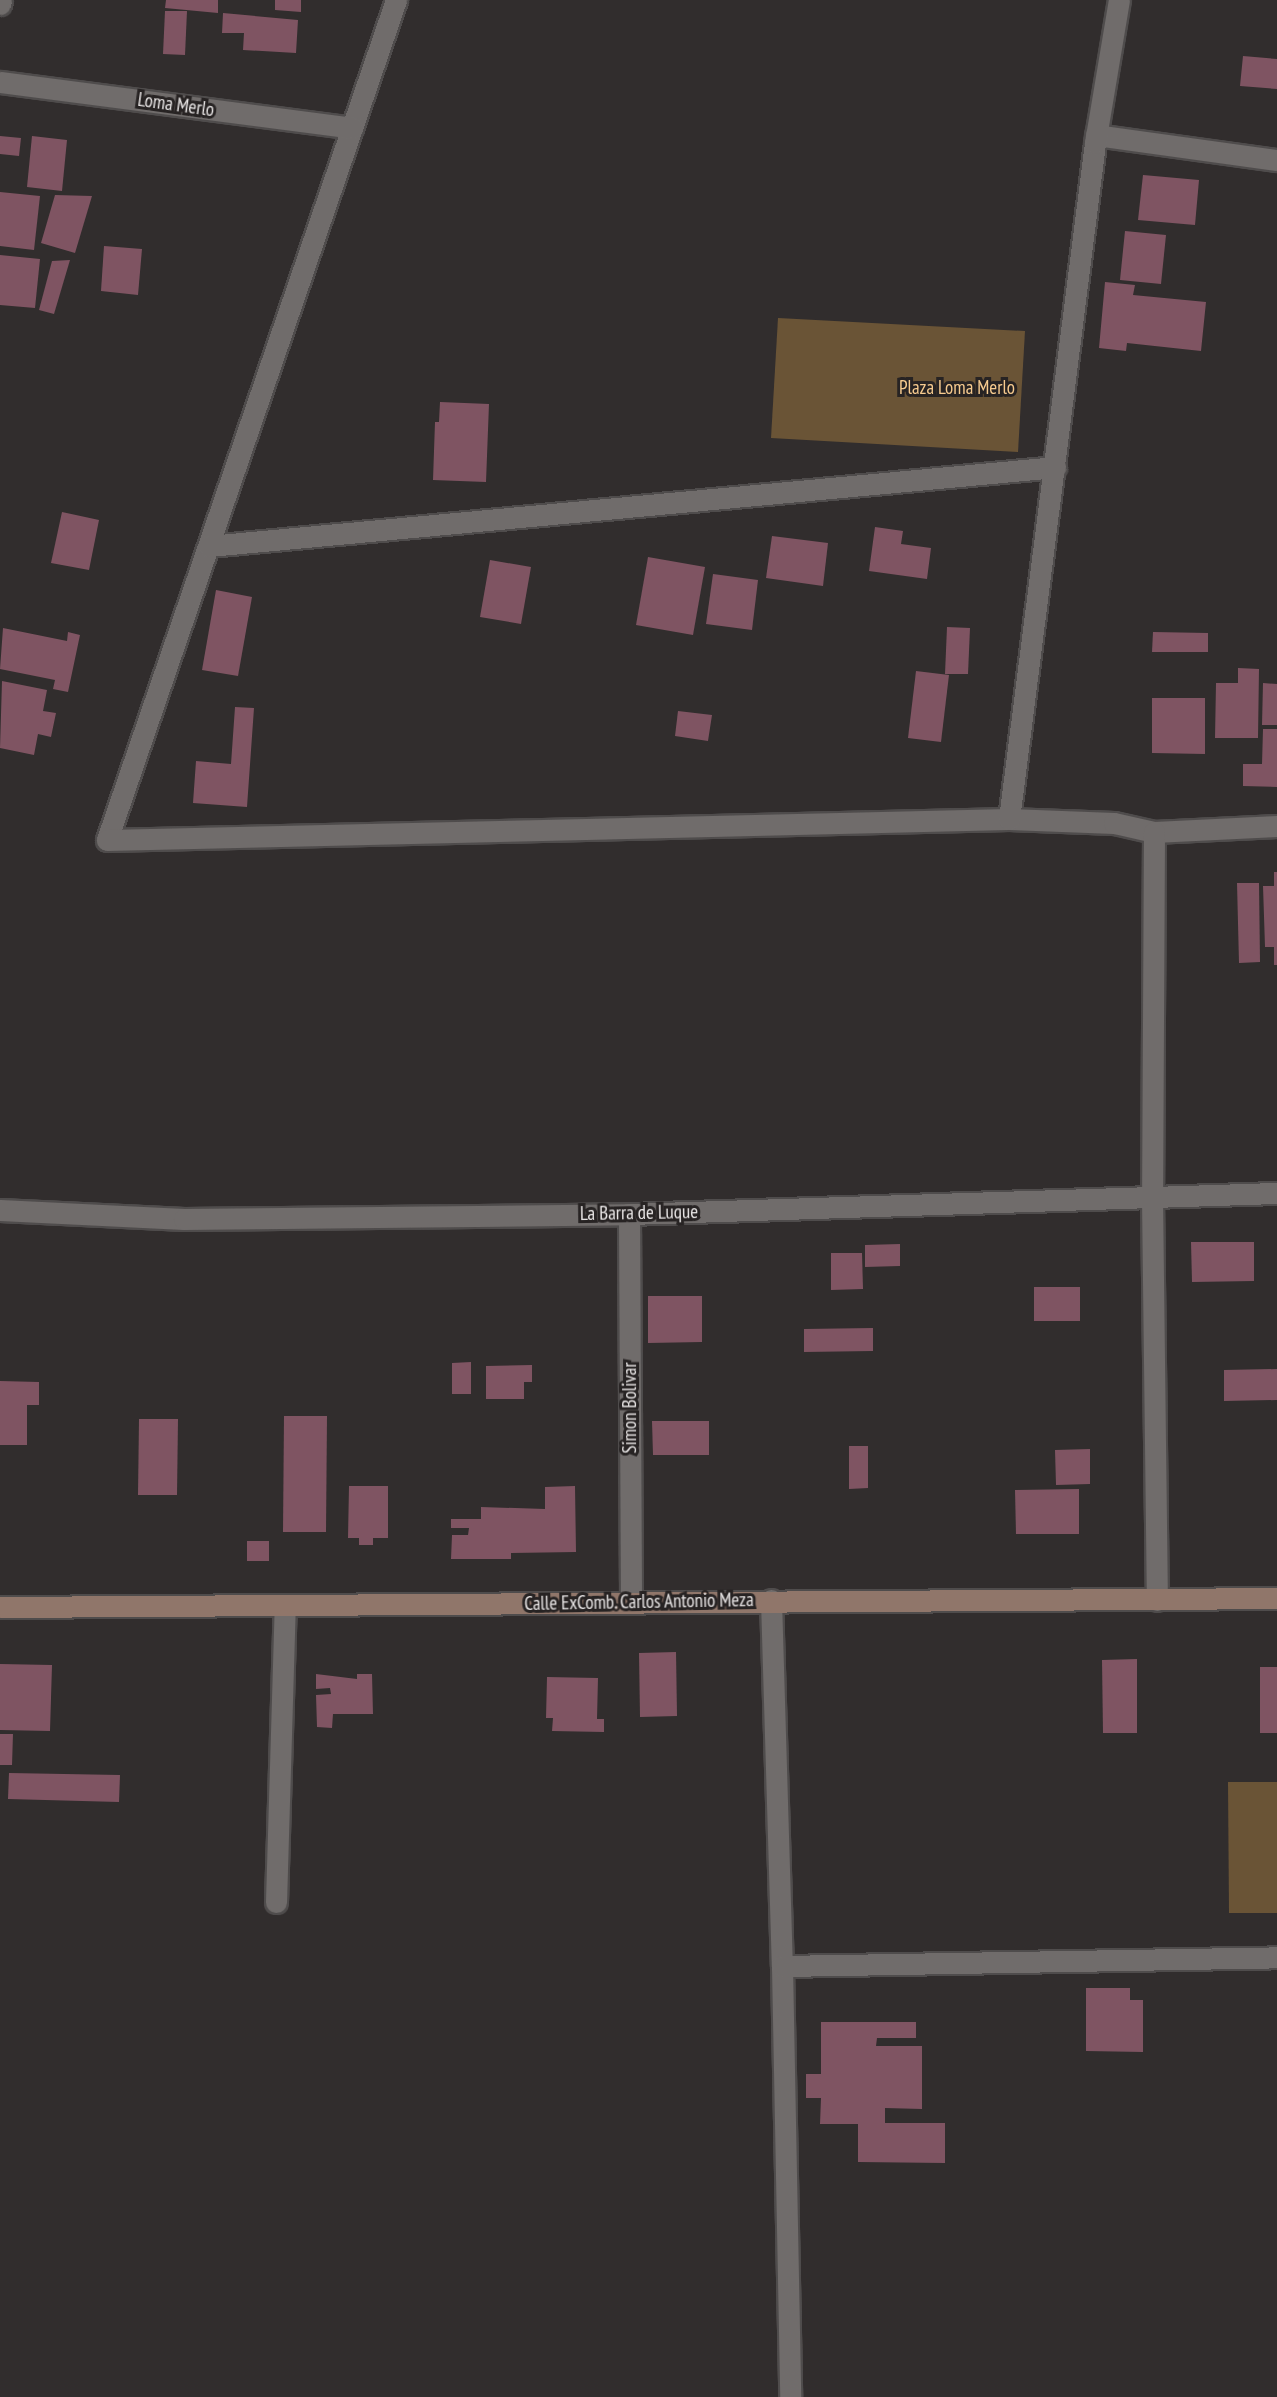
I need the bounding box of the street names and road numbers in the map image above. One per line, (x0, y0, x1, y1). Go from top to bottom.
street label: Loma Merlo (136, 88, 216, 122)
street label: La Barra de Luque (580, 1201, 698, 1225)
street label: Simon Bolivar (619, 1362, 641, 1454)
street label: Calle ExComb. Carlos Antonio Meza (523, 1589, 755, 1615)

